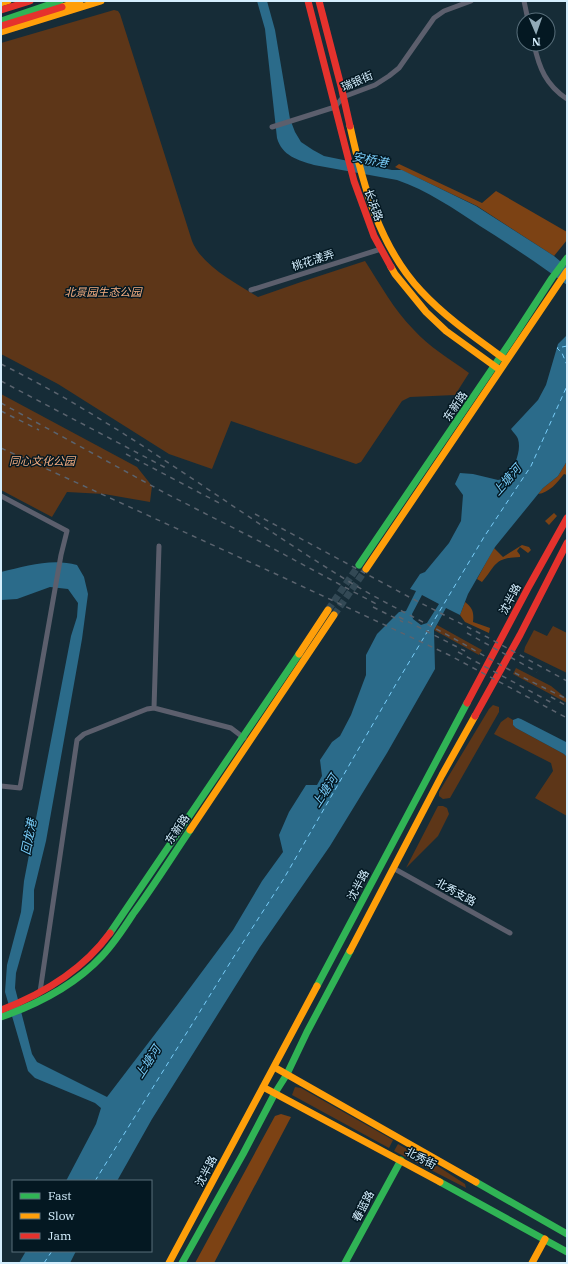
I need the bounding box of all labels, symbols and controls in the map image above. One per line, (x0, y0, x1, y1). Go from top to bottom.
north arrow (516, 12, 556, 52)
text: N (531, 35, 541, 49)
street label: 瑞银街 (339, 68, 375, 94)
water label: 安桥港 (351, 149, 391, 171)
street label: 长浜路 (362, 187, 386, 223)
street label: 桃花漾弄 (290, 247, 336, 273)
park label: 北景园生态公园 (65, 285, 143, 299)
street label: 东新路 (440, 388, 470, 424)
park label: 同心文化公园 (9, 454, 77, 468)
water label: 上塘河 (489, 460, 525, 498)
street label: 沈半路 (496, 581, 524, 617)
water label: 上塘河 (308, 770, 342, 810)
street label: 东新路 (162, 811, 192, 847)
water label: 回龙港 (18, 816, 40, 856)
street label: 沈半路 (344, 867, 372, 903)
street label: 北秀支路 (433, 875, 479, 909)
water label: 上塘河 (131, 1041, 165, 1081)
street label: 北秀街 (403, 1144, 439, 1172)
street label: 沈半路 (192, 1153, 220, 1189)
legend (12, 1180, 152, 1252)
text: Fast (48, 1188, 72, 1203)
street label: 春蓝路 (349, 1188, 377, 1224)
text: Slow (48, 1208, 75, 1223)
text: Jam (48, 1228, 72, 1243)

